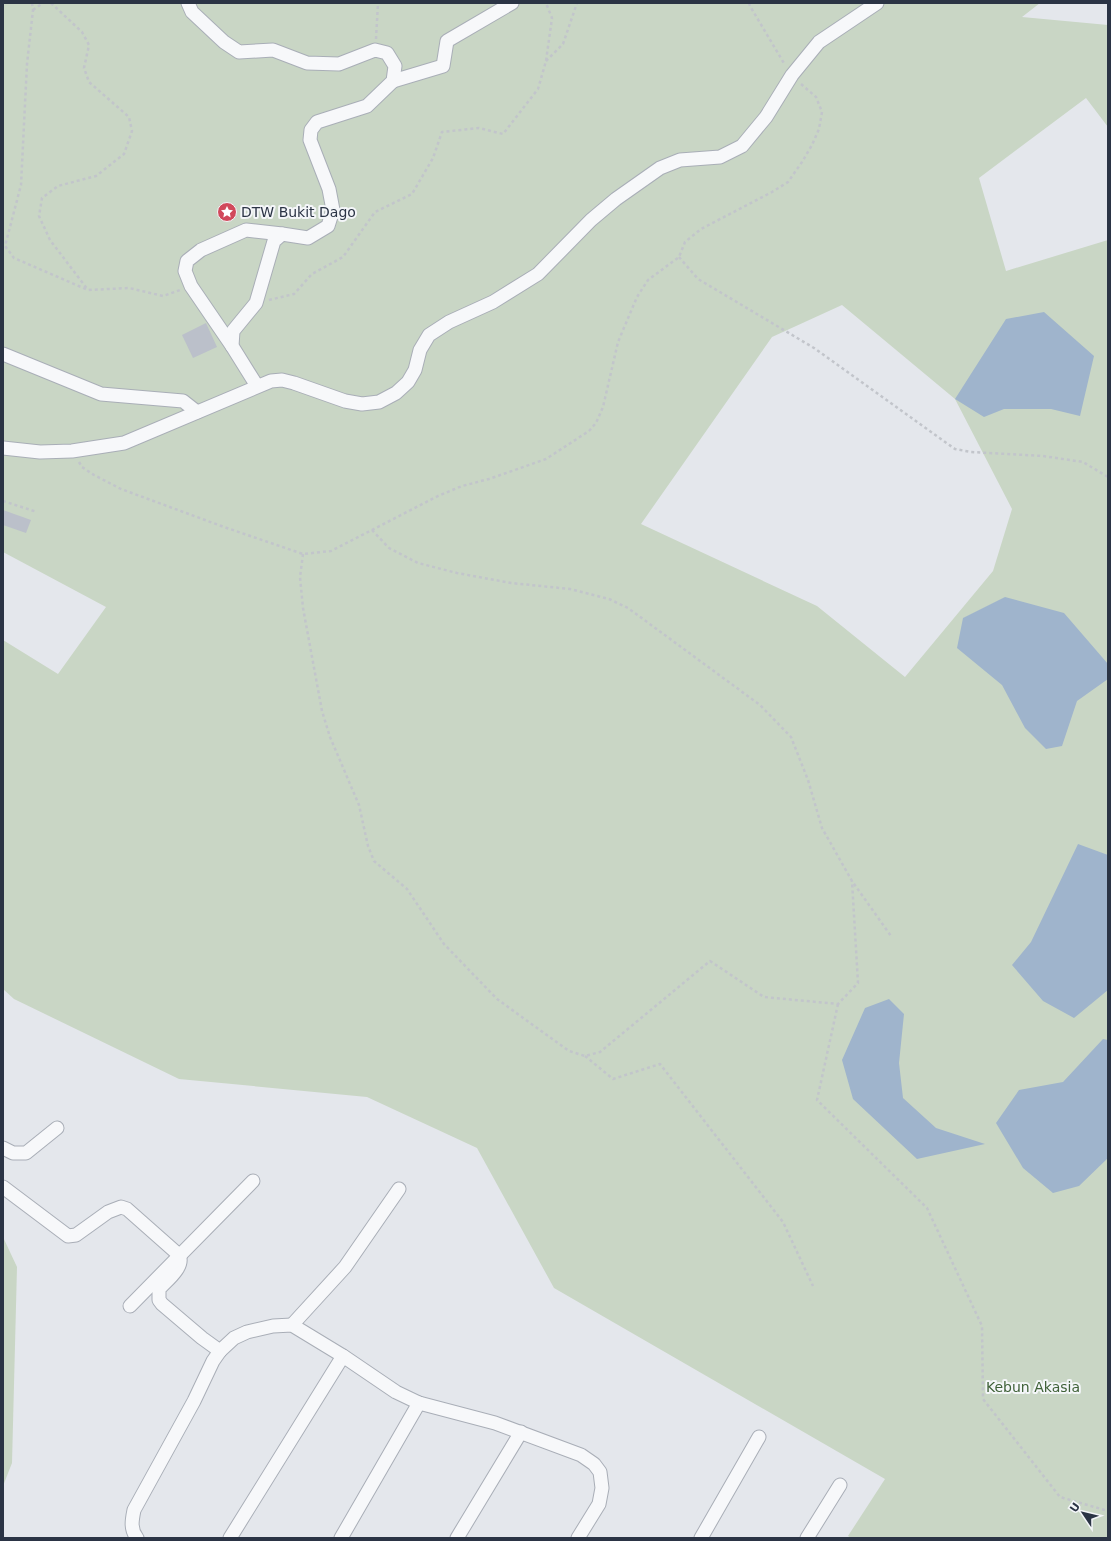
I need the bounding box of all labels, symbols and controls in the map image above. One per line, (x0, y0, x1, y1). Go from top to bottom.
place icon: DTW Bukit Dago (216, 201, 238, 223)
place label: DTW Bukit Dago (241, 204, 356, 220)
park label: Kebun Akasia (986, 1379, 1080, 1395)
north arrow (1063, 1493, 1103, 1533)
text: U (1067, 1500, 1083, 1515)

